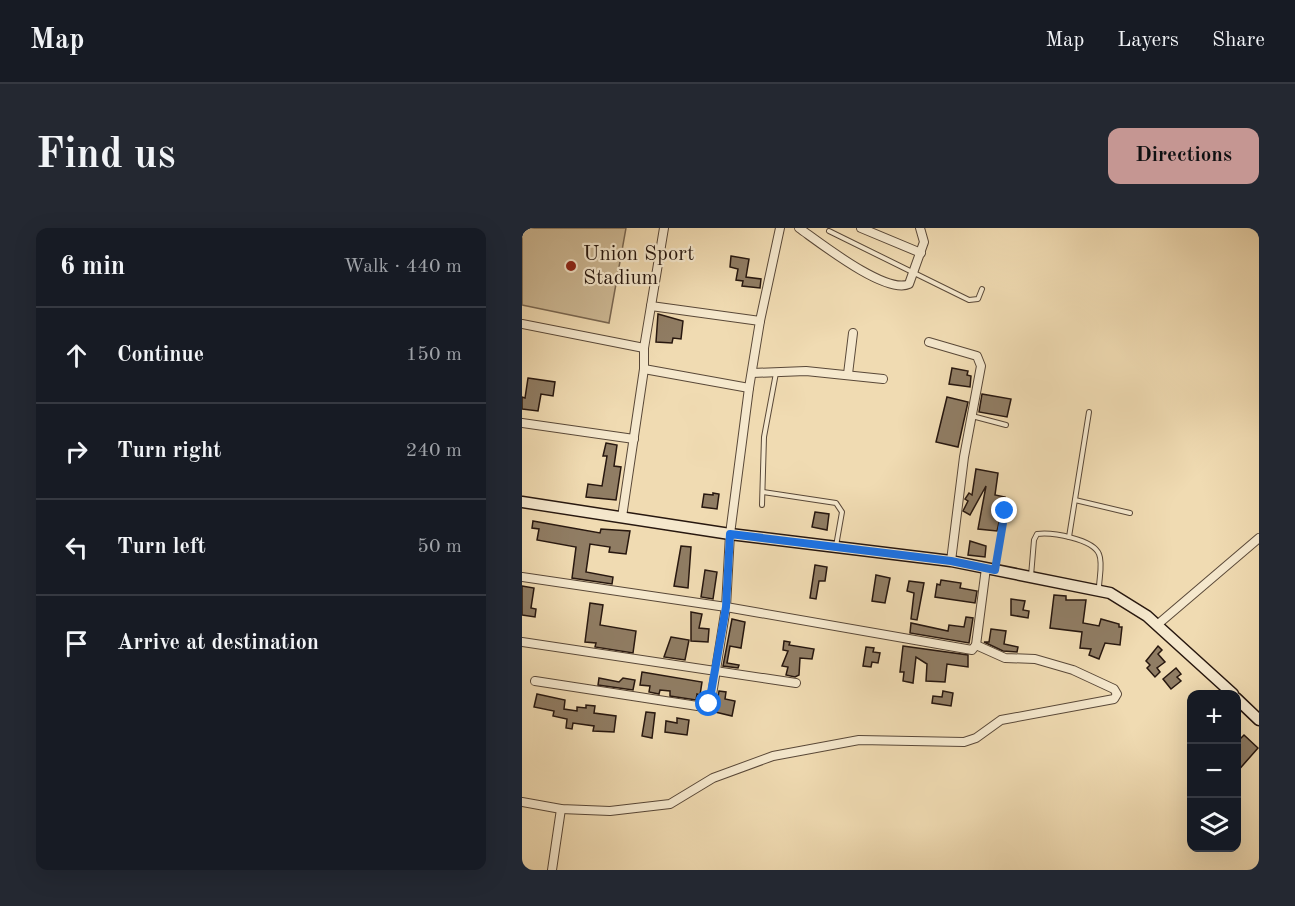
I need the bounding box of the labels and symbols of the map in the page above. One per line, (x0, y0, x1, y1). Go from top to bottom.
place label: Union Sport Stadium (583, 244, 694, 289)
marker: Union Sport Stadium (564, 259, 578, 273)
route end (991, 497, 1017, 523)
route start (695, 690, 721, 716)

